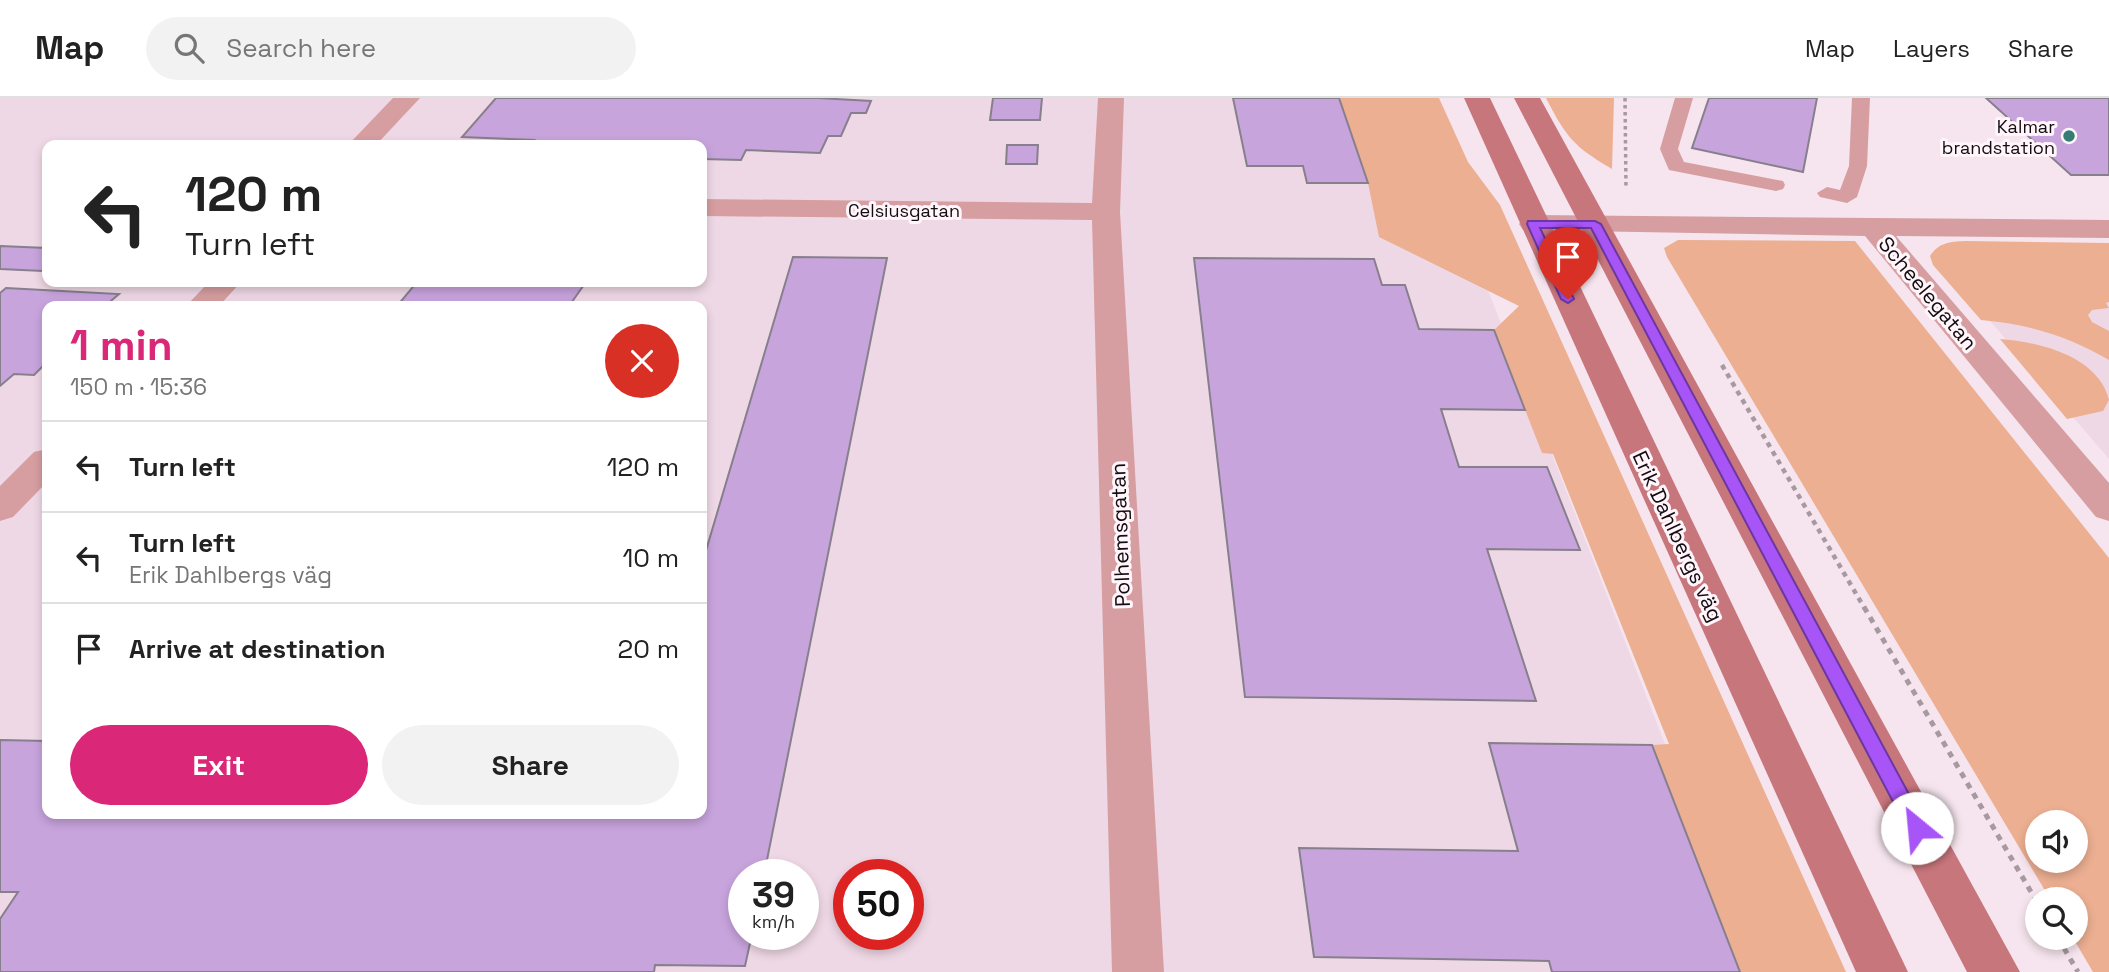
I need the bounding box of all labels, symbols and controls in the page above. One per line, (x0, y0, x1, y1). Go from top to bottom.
search box (146, 17, 636, 80)
text: Map (35, 27, 104, 69)
icon: search (170, 29, 208, 67)
text: Search here (226, 31, 376, 65)
text: Map (1805, 33, 1855, 64)
text: Layers (1893, 33, 1970, 64)
text: Share (2008, 33, 2074, 64)
place label: Kalmar brandstation (1942, 115, 2055, 159)
marker: Kalmar brandstation (2061, 128, 2077, 144)
text: 120 m (185, 163, 322, 225)
icon: left (70, 168, 161, 259)
street label: Celsiusgatan (848, 199, 960, 222)
text: Turn left (185, 224, 315, 264)
pin (1538, 227, 1598, 299)
street label: Scheelegatan (1873, 231, 1983, 355)
icon: arrive (1549, 238, 1587, 276)
text: 1 min (70, 319, 173, 372)
button: close (605, 324, 679, 398)
text: 150 m · 15:36 (70, 372, 207, 402)
street label: Erik Dahlbergs väg (1627, 446, 1729, 626)
icon: left (70, 448, 108, 486)
text: Turn left (129, 450, 236, 484)
text: 120 m (607, 450, 679, 484)
street label: Polhemsgatan (1104, 462, 1136, 608)
text: Turn left (129, 526, 236, 560)
icon: left (70, 539, 108, 577)
text: 10 m (622, 541, 679, 575)
text: Erik Dahlbergs väg (129, 560, 332, 590)
icon: arrive (70, 630, 108, 668)
text: Arrive at destination (129, 632, 386, 666)
text: 20 m (618, 632, 679, 666)
button: Exit (70, 725, 368, 805)
button: Share (382, 725, 679, 805)
position arrow (1880, 791, 1954, 865)
map controls (2025, 810, 2088, 950)
button: sound (2025, 810, 2088, 873)
speed limit sign: 50 (833, 859, 924, 950)
text: 39 (752, 873, 795, 917)
button: search (2025, 887, 2088, 950)
text: km/h (752, 910, 795, 933)

